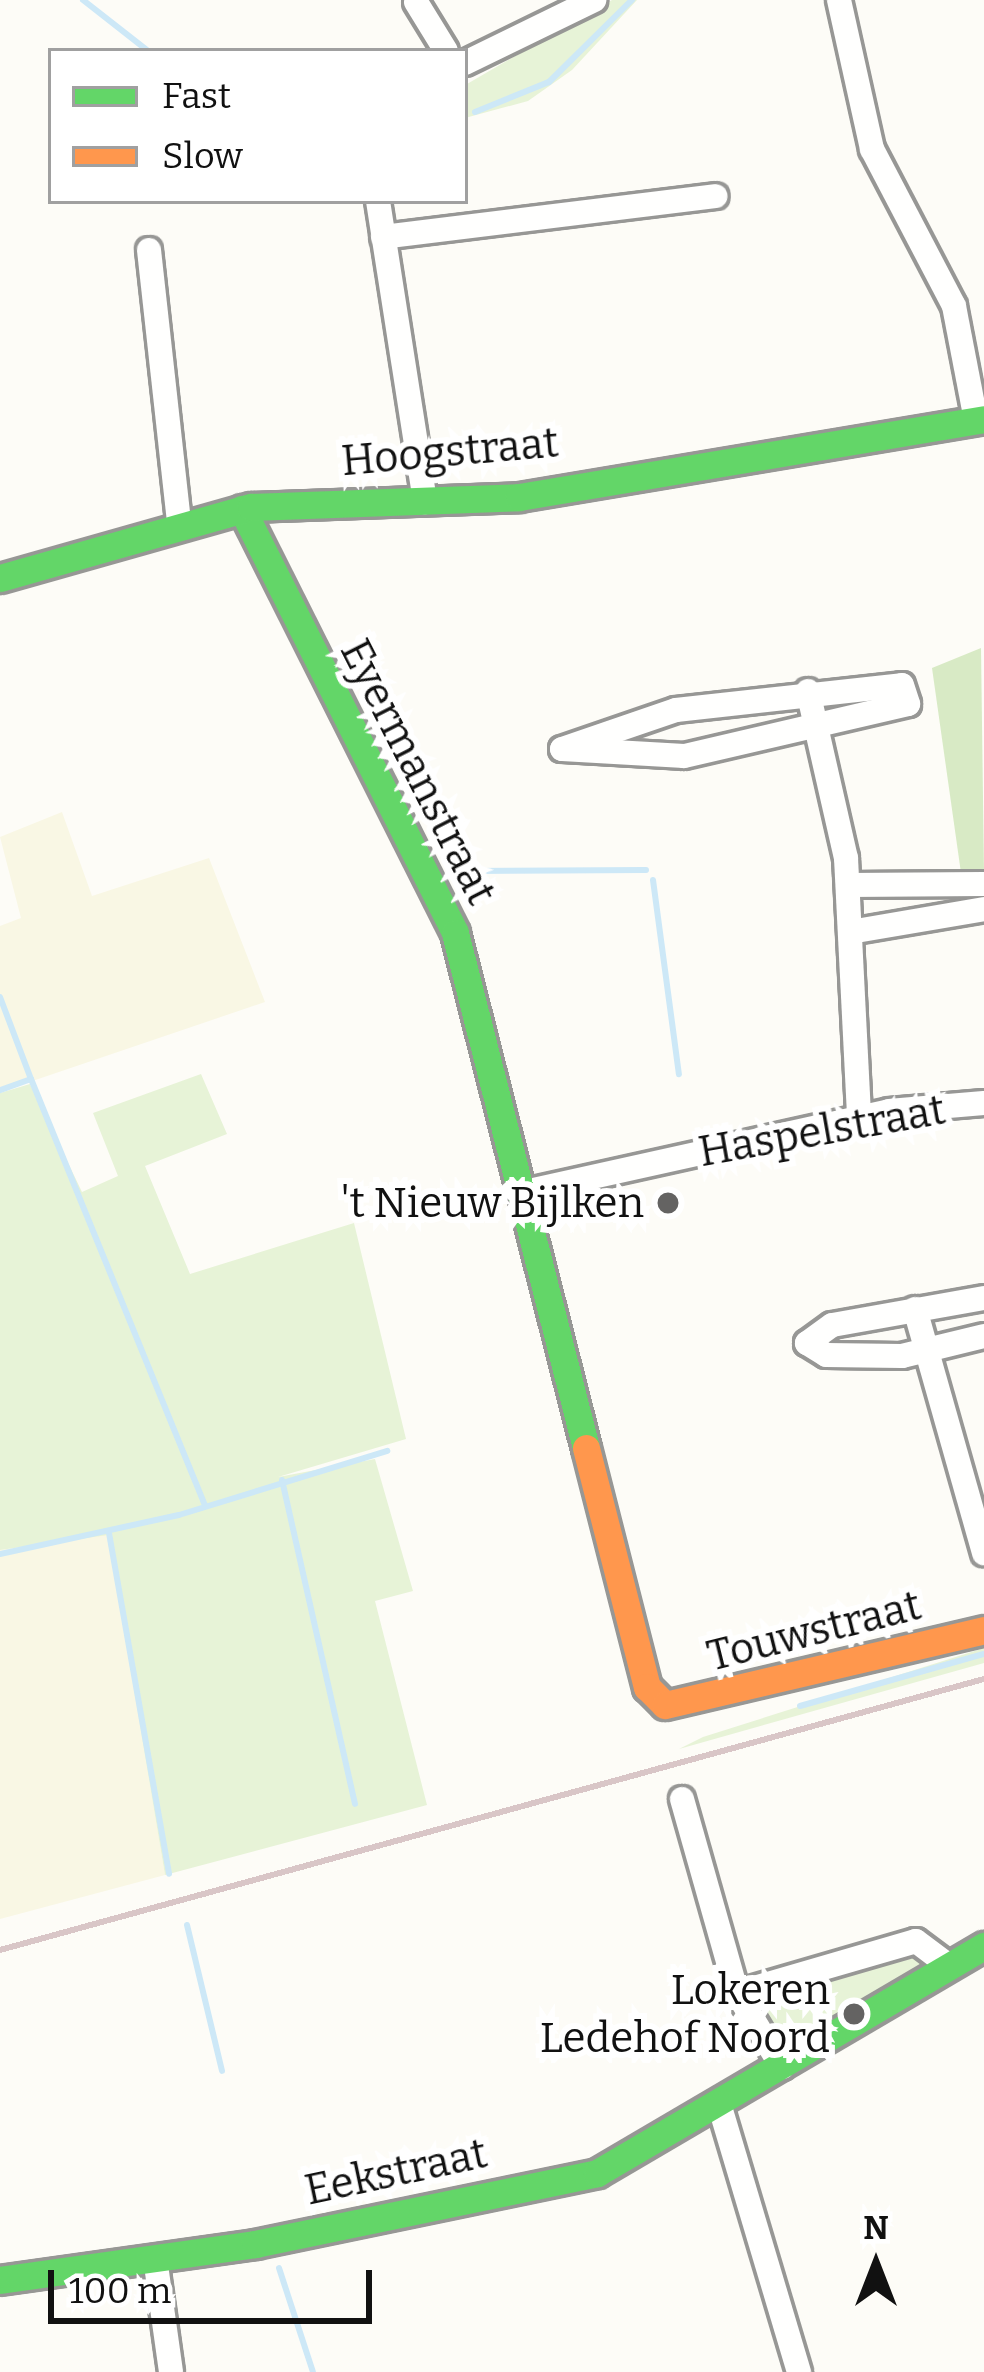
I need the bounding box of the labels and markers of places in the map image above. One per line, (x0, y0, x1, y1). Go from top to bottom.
place label: 't Nieuw Bijlken (340, 1178, 644, 1228)
marker: 't Nieuw Bijlken (655, 1190, 681, 1216)
place label: Lokeren Ledehof Noord (540, 1965, 830, 2064)
marker: Lokeren Ledehof Noord (841, 2001, 867, 2027)

